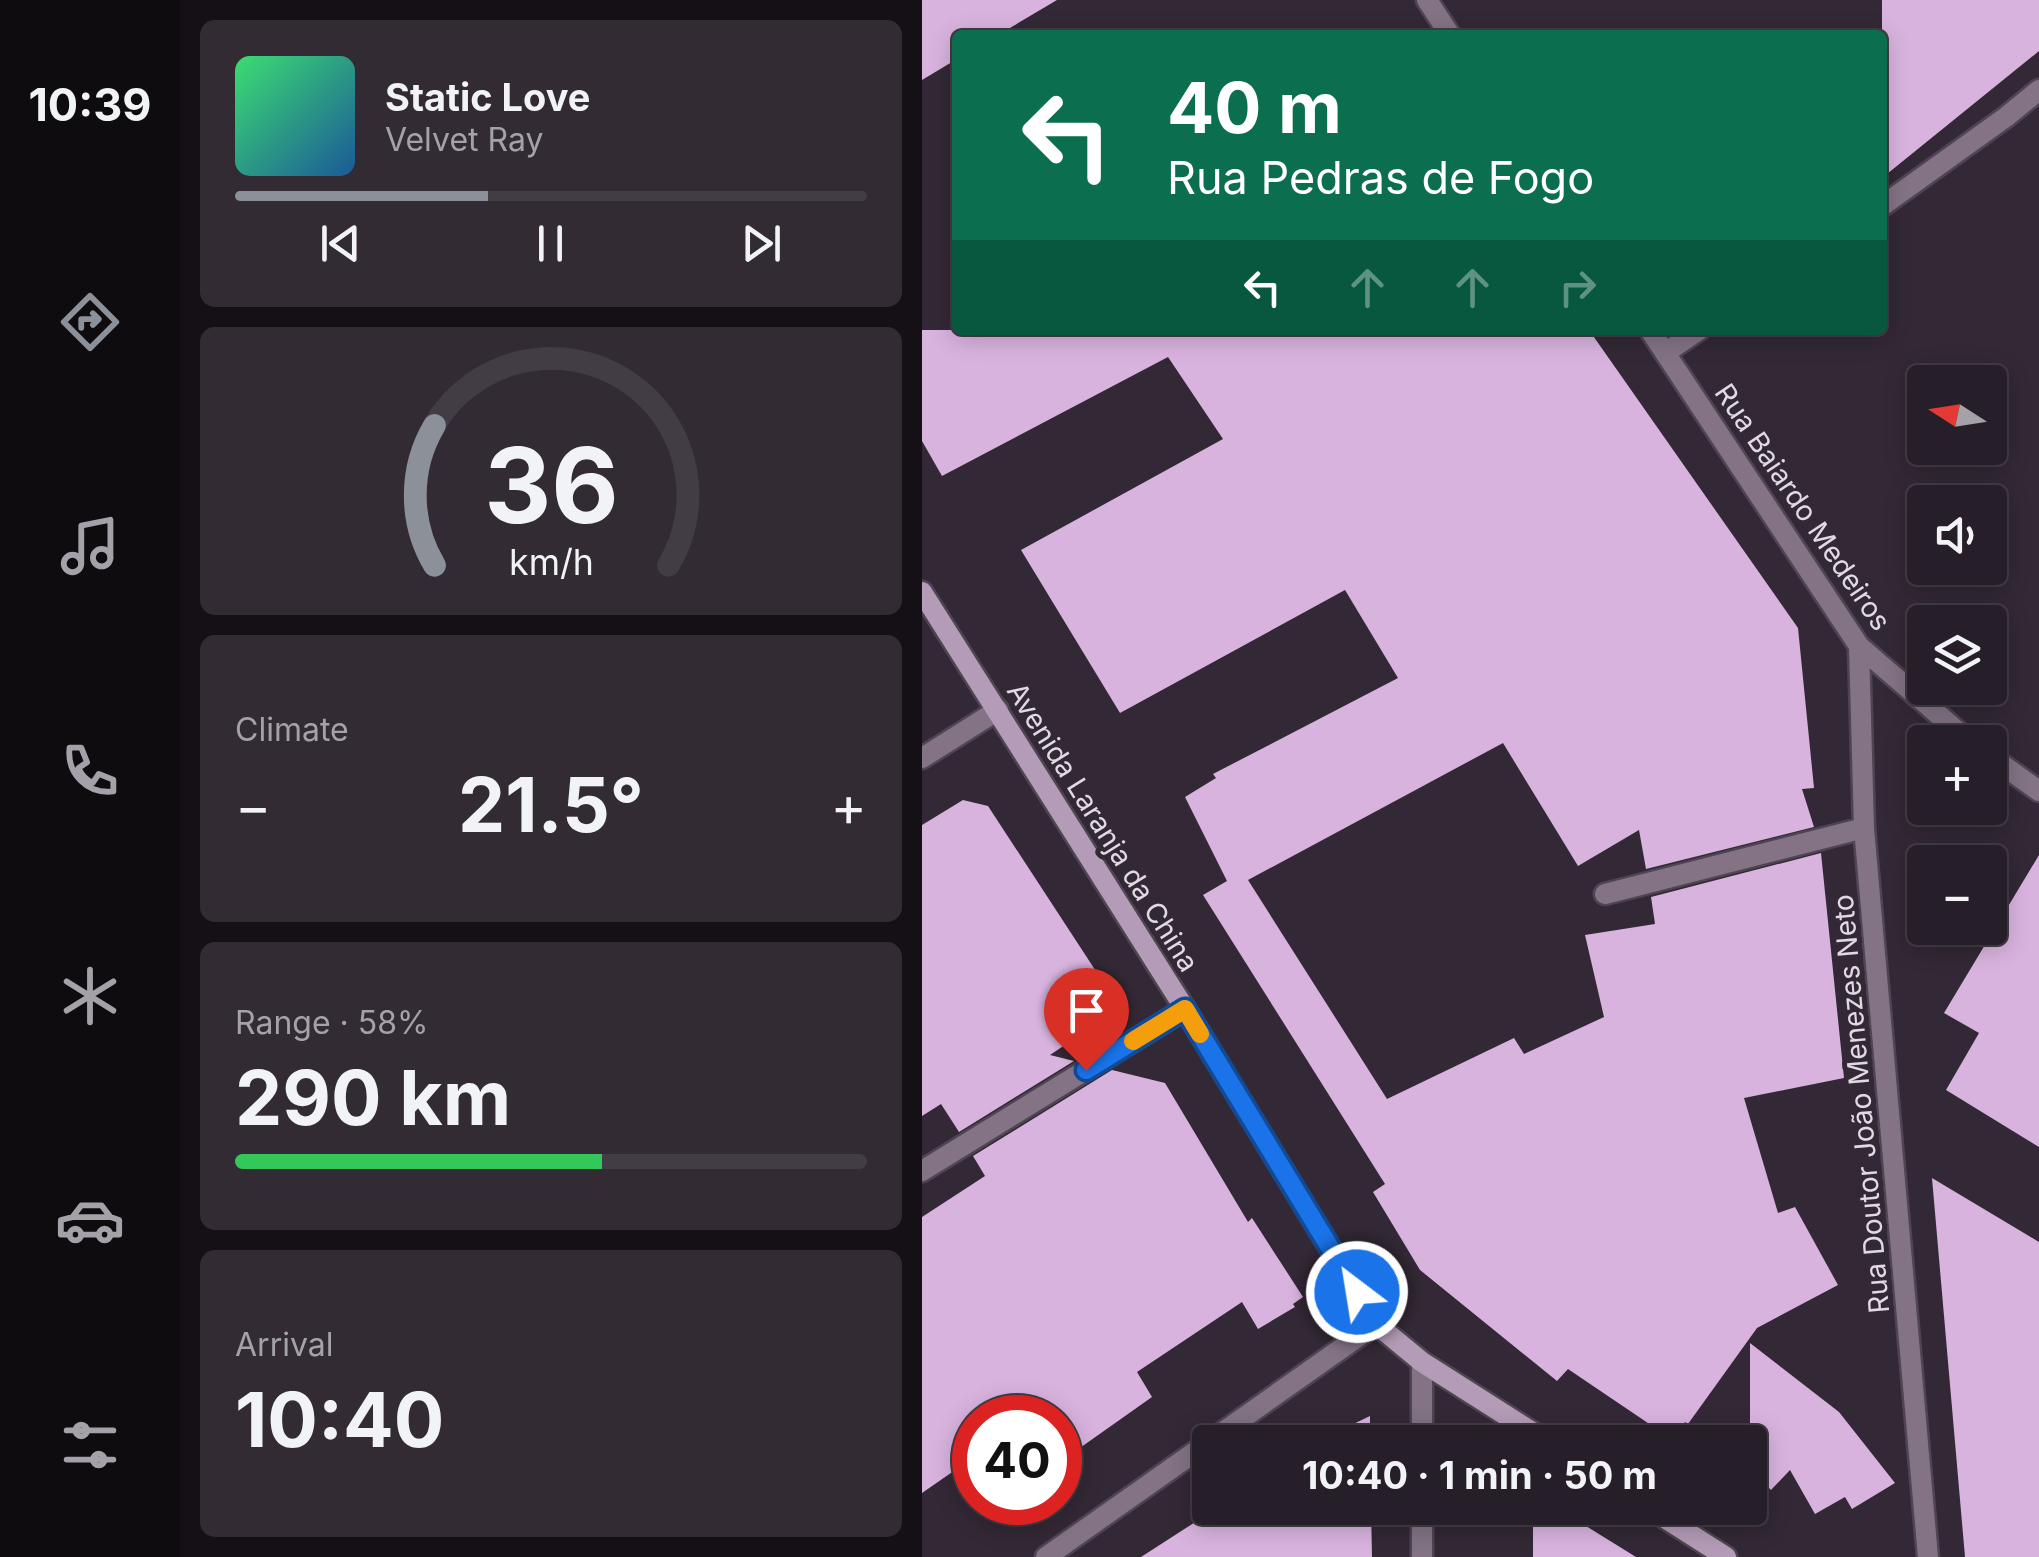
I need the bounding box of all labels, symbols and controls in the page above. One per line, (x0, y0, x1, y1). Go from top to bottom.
text: 40 m (1167, 65, 1342, 150)
icon: left (1002, 70, 1132, 200)
text: Static Love (385, 74, 590, 120)
text: 10:39 (28, 77, 152, 132)
text: Velvet Ray (385, 120, 543, 159)
text: Rua Pedras de Fogo (1167, 150, 1594, 205)
icon: previous (313, 216, 368, 271)
icon: pause (523, 216, 578, 271)
icon: next (734, 216, 789, 271)
icon: left (1235, 260, 1290, 315)
icon: ahead (1340, 260, 1395, 315)
icon: ahead (1445, 260, 1500, 315)
icon: right (1550, 260, 1605, 315)
icon: directions (55, 287, 125, 357)
north arrow (1907, 365, 2007, 465)
map controls (1907, 365, 2007, 945)
street label: Rua Baiardo Medeiros (1708, 377, 1898, 637)
text: 36 (484, 422, 618, 548)
button: sound (1907, 485, 2007, 585)
icon: music (55, 511, 125, 581)
text: km/h (509, 540, 593, 584)
button: layers (1907, 605, 2007, 705)
street label: Avenida Laranja da China (1000, 676, 1206, 978)
text: Climate (235, 710, 349, 749)
button: + (1907, 725, 2007, 825)
icon: phone (55, 736, 125, 806)
text: 21.5° (458, 759, 644, 850)
text: − (235, 773, 271, 839)
text: + (831, 773, 867, 839)
button: − (1907, 845, 2007, 945)
street label: Rua Doutor João Menezes Neto (1826, 893, 1896, 1315)
icon: climate (55, 961, 125, 1031)
pin (1044, 968, 1129, 1071)
icon: arrive (1059, 983, 1114, 1038)
text: Range · 58% (235, 1003, 428, 1042)
text: 290 km (235, 1052, 511, 1143)
icon: car (55, 1185, 125, 1255)
position arrow (1305, 1240, 1409, 1344)
text: Arrival (235, 1325, 333, 1364)
text: 10:40 (235, 1374, 444, 1465)
speed limit sign: 40 (952, 1395, 1082, 1525)
icon: filters (55, 1410, 125, 1480)
text: 10:40 · 1 min · 50 m (1302, 1452, 1657, 1498)

